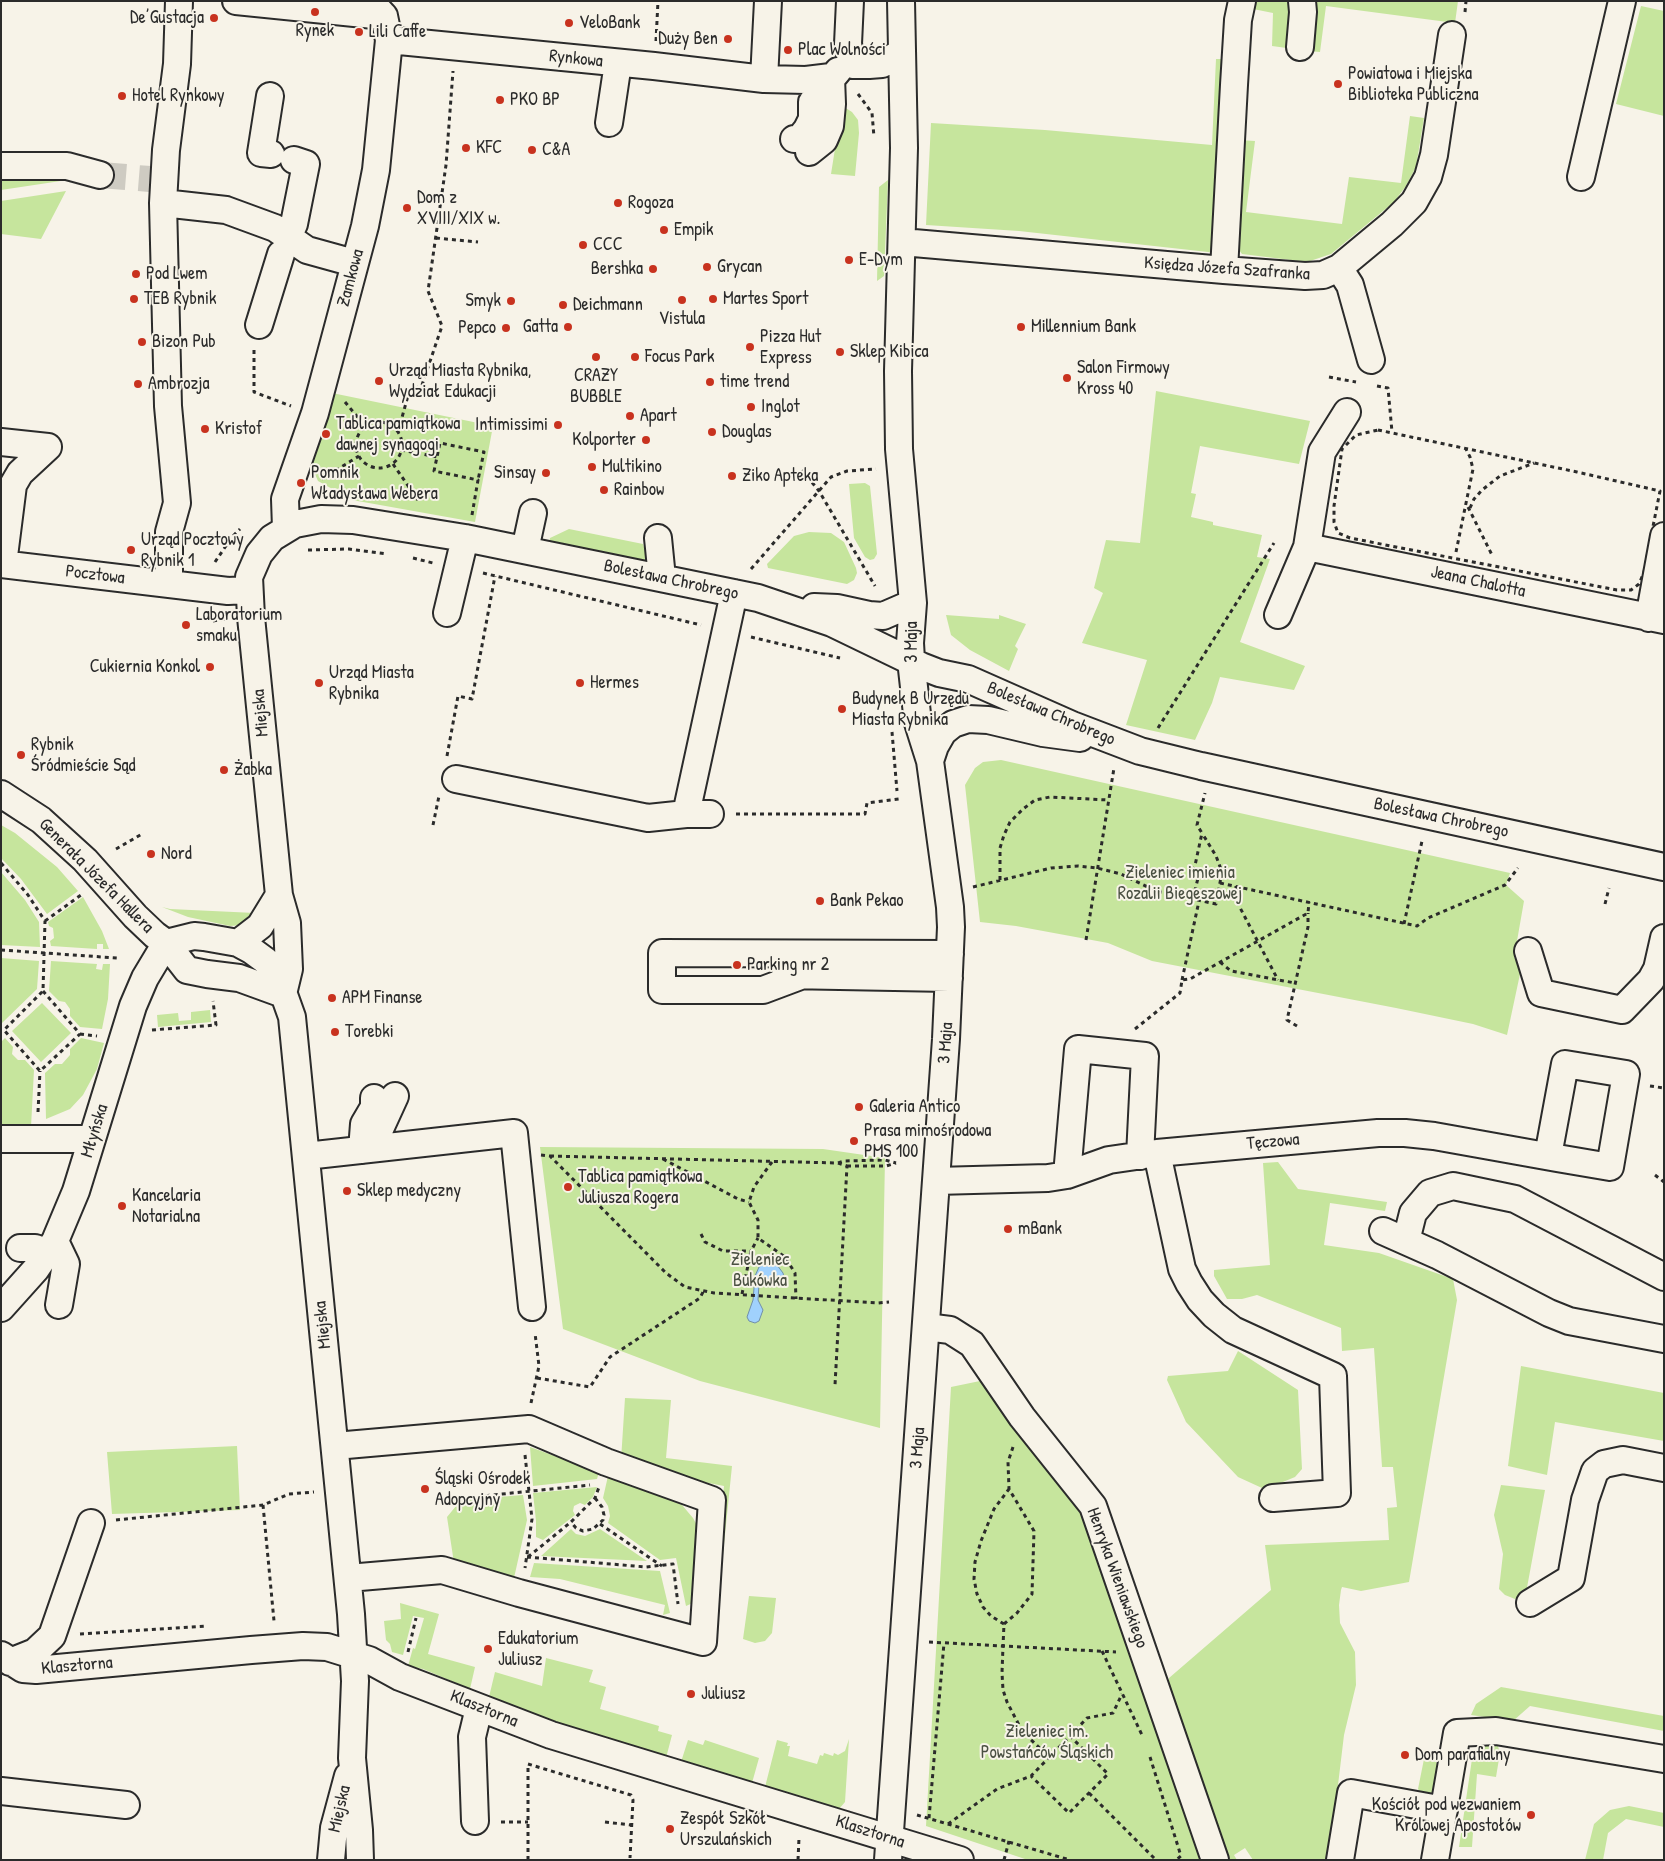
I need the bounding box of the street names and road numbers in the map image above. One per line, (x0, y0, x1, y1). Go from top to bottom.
street label: Rynkowa (548, 45, 604, 73)
street label: Zamkowa (333, 247, 369, 309)
street label: Księdza Józefa Szafranka (1143, 252, 1311, 286)
street label: Bolesława Chrobrego (602, 555, 740, 605)
street label: Pocztowa (64, 561, 126, 589)
street label: Jeana Chalotta (1429, 561, 1527, 603)
street label: 3 Maja (901, 621, 923, 663)
street label: Bolesława Chrobrego (984, 677, 1118, 751)
street label: Miejska (248, 688, 274, 738)
street label: Bolesława Chrobrego (1372, 793, 1510, 843)
street label: Generała Józefa Hallera (34, 814, 158, 938)
street label: 3 Maja (934, 1022, 958, 1064)
street label: Młyńska (77, 1102, 113, 1160)
street label: Tęczowa (1246, 1129, 1300, 1155)
street label: Miejska (310, 1300, 336, 1350)
street label: 3 Maja (906, 1427, 930, 1469)
street label: Henryka Wieniawskiego (1082, 1505, 1152, 1651)
street label: Klasztorna (40, 1652, 114, 1680)
street label: Klasztorna (447, 1686, 521, 1732)
street label: Miejska (324, 1783, 356, 1835)
street label: Klasztorna (833, 1811, 907, 1853)

